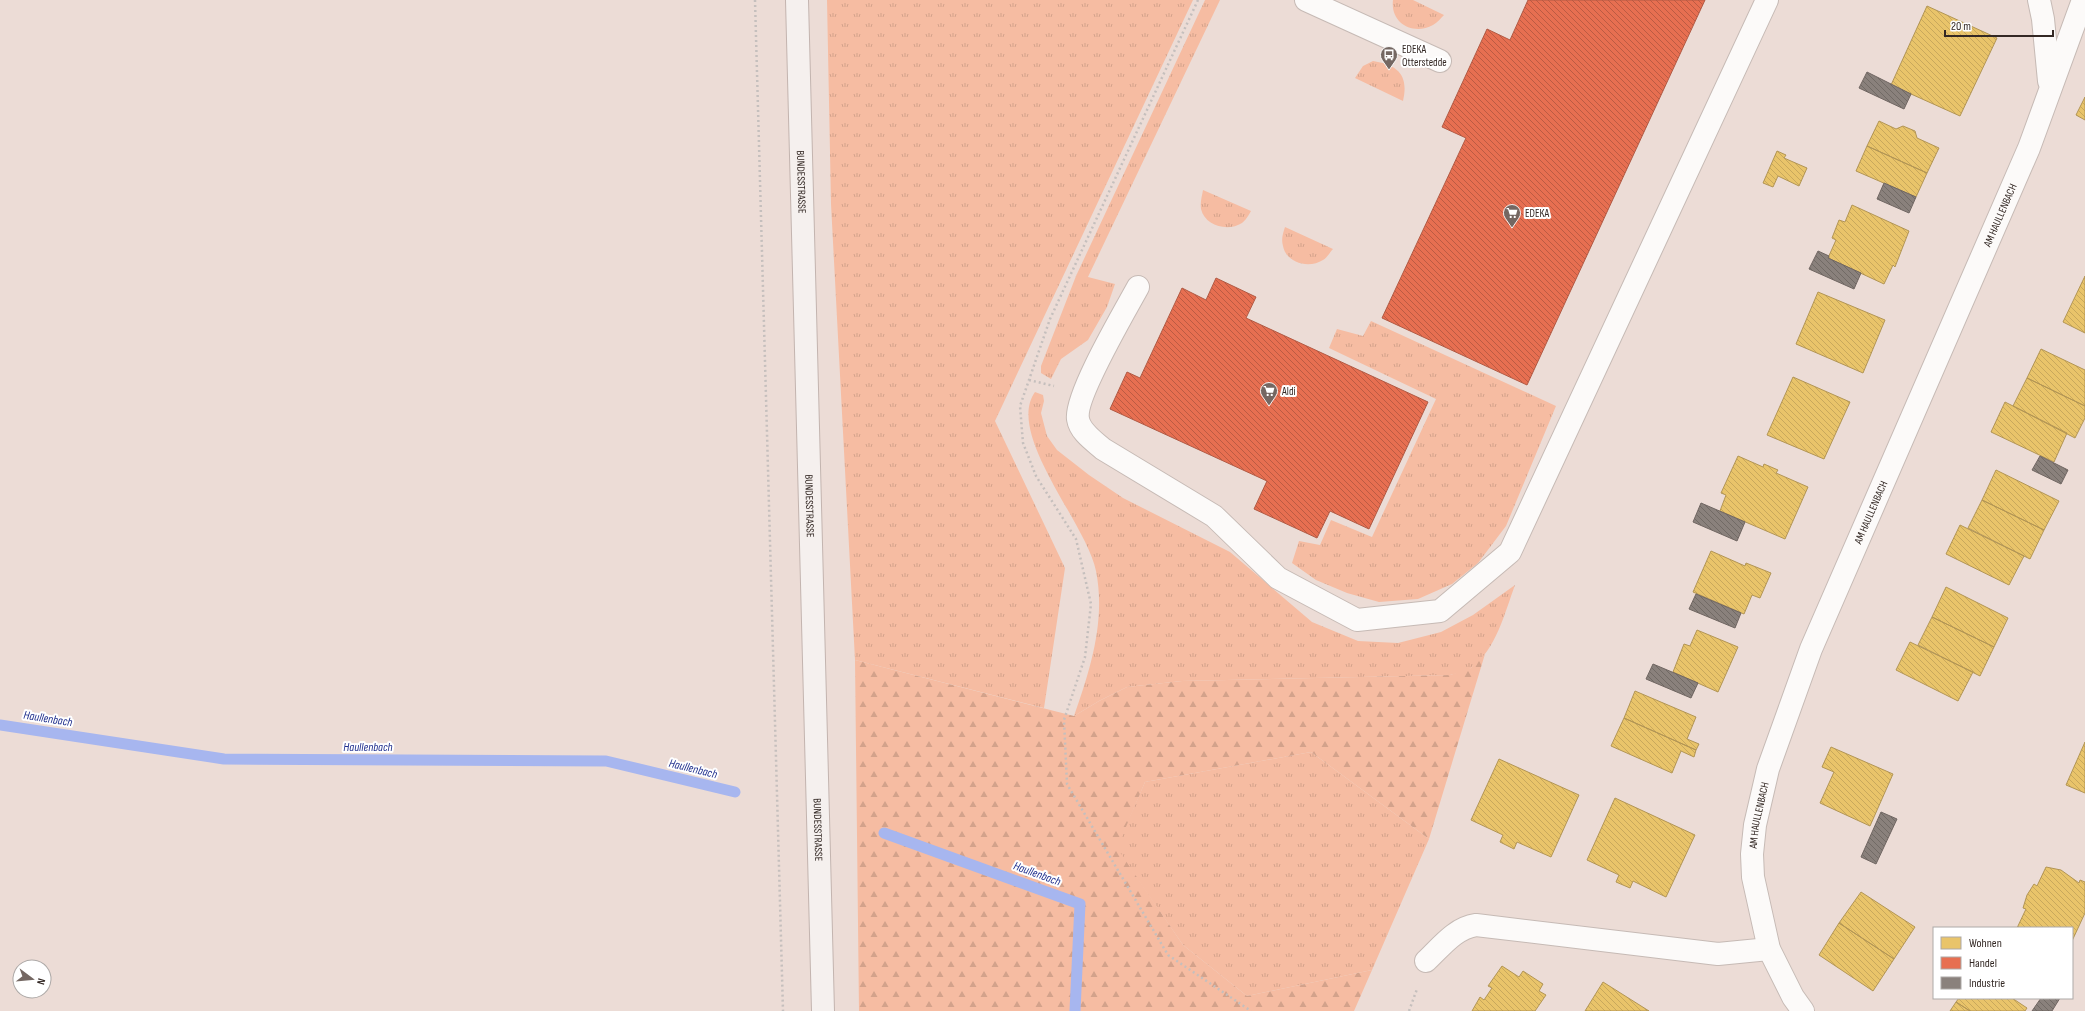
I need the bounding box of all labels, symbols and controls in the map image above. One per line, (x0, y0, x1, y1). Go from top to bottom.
scale bar (1945, 12, 2053, 38)
text: 20 m (1951, 19, 1971, 34)
place label: EDEKA Otterstedde (1402, 43, 1447, 69)
bus stop icon: EDEKA Otterstedde (1379, 45, 1399, 70)
street label: BUNDESSTRASSE (794, 150, 809, 214)
street label: AM HAULLENBACH (1980, 182, 2019, 250)
supermarket icon: EDEKA (1502, 203, 1522, 228)
place label: EDEKA (1525, 207, 1549, 220)
supermarket icon: Aldi (1259, 381, 1279, 406)
place label: Aldi (1281, 385, 1296, 398)
street label: BUNDESSTRASSE (803, 474, 817, 538)
street label: AM HAULLENBACH (1851, 479, 1890, 547)
water label: Haullenbach (22, 708, 74, 730)
water label: Haullenbach (343, 740, 393, 755)
water label: Haullenbach (667, 756, 719, 782)
street label: AM HAULLENBACH (1746, 781, 1771, 850)
street label: BUNDESSTRASSE (811, 798, 826, 861)
water label: Haullenbach (1011, 859, 1063, 889)
legend (1933, 927, 2073, 999)
text: Wohnen (1969, 936, 2002, 951)
text: Handel (1969, 956, 1997, 971)
north arrow (12, 959, 52, 999)
text: Industrie (1969, 976, 2005, 991)
text: N (34, 977, 48, 986)

